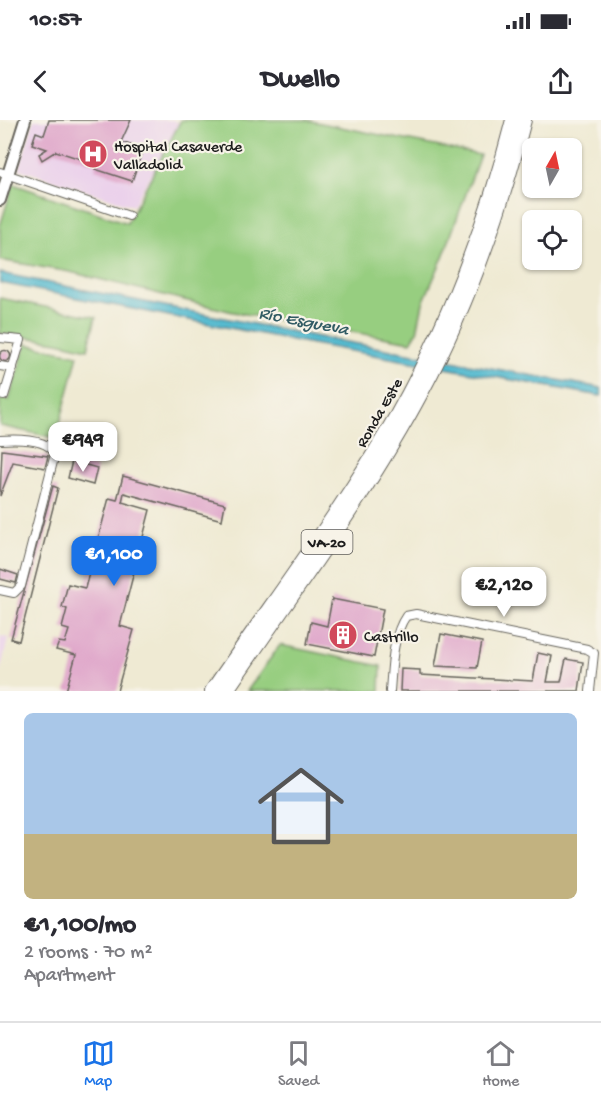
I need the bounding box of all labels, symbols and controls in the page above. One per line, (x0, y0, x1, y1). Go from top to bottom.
text: 10:57 (30, 8, 81, 34)
icon: back (24, 65, 57, 98)
text: Dwello (261, 65, 340, 97)
icon: share (544, 65, 577, 98)
hospital icon: Hospital Casaverde Valladolid (77, 138, 109, 170)
north arrow (522, 138, 582, 198)
map controls (522, 138, 582, 270)
place label: Hospital Casaverde Valladolid (113, 139, 243, 176)
button: locate (522, 210, 582, 270)
water label: Río Esgueva (257, 303, 351, 342)
street label: Ronda Este (354, 375, 409, 452)
pin: €949 (47, 422, 119, 473)
text: €949 (62, 430, 104, 453)
road number: VA-20 (302, 530, 352, 554)
pin: €1,100 (65, 536, 163, 587)
text: €1,100 (85, 544, 143, 567)
pin: €2,120 (455, 567, 553, 618)
text: €2,120 (475, 575, 533, 598)
building icon: Castrillo (327, 619, 359, 651)
place label: Castrillo (364, 629, 418, 648)
icon: home (247, 752, 355, 860)
text: €1,100/mo (24, 911, 136, 942)
text: 2 rooms · 70 m² (24, 942, 152, 965)
text: Apartment (24, 965, 114, 988)
tab: Map (82, 1037, 115, 1092)
tab: Saved (278, 1037, 319, 1092)
tab: Home (482, 1037, 519, 1092)

